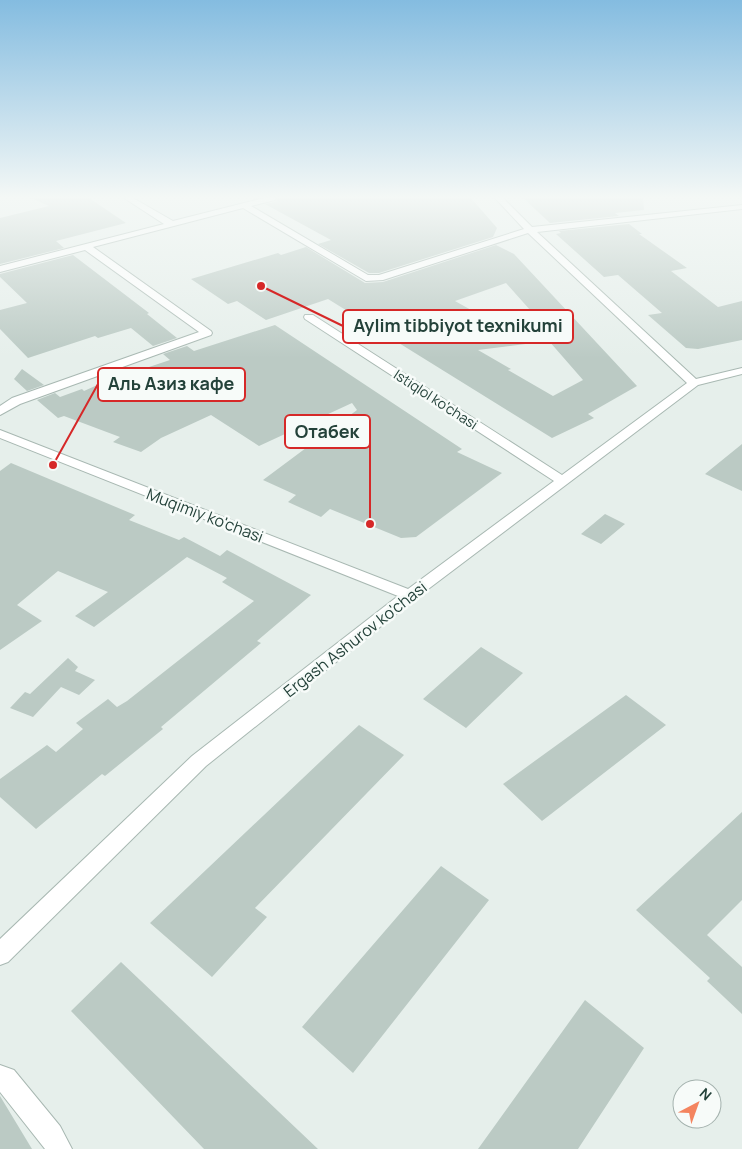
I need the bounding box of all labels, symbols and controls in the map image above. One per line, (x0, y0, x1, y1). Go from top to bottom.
callout: Aylim tibbiyot texnikumi (343, 310, 573, 343)
text: Aylim tibbiyot texnikumi (353, 313, 563, 337)
street label: Istiqlol ko'chasi (390, 365, 482, 433)
callout: Аль Азиз кафе (98, 368, 245, 401)
text: Аль Азиз кафе (108, 371, 234, 395)
callout: Отабек (285, 415, 370, 448)
text: Отабек (295, 419, 361, 443)
street label: Muqimiy ko'chasi (143, 483, 267, 547)
street label: Ergash Ashurov ko'chasi (279, 576, 431, 702)
north arrow (672, 1079, 722, 1129)
text: N (696, 1083, 716, 1104)

